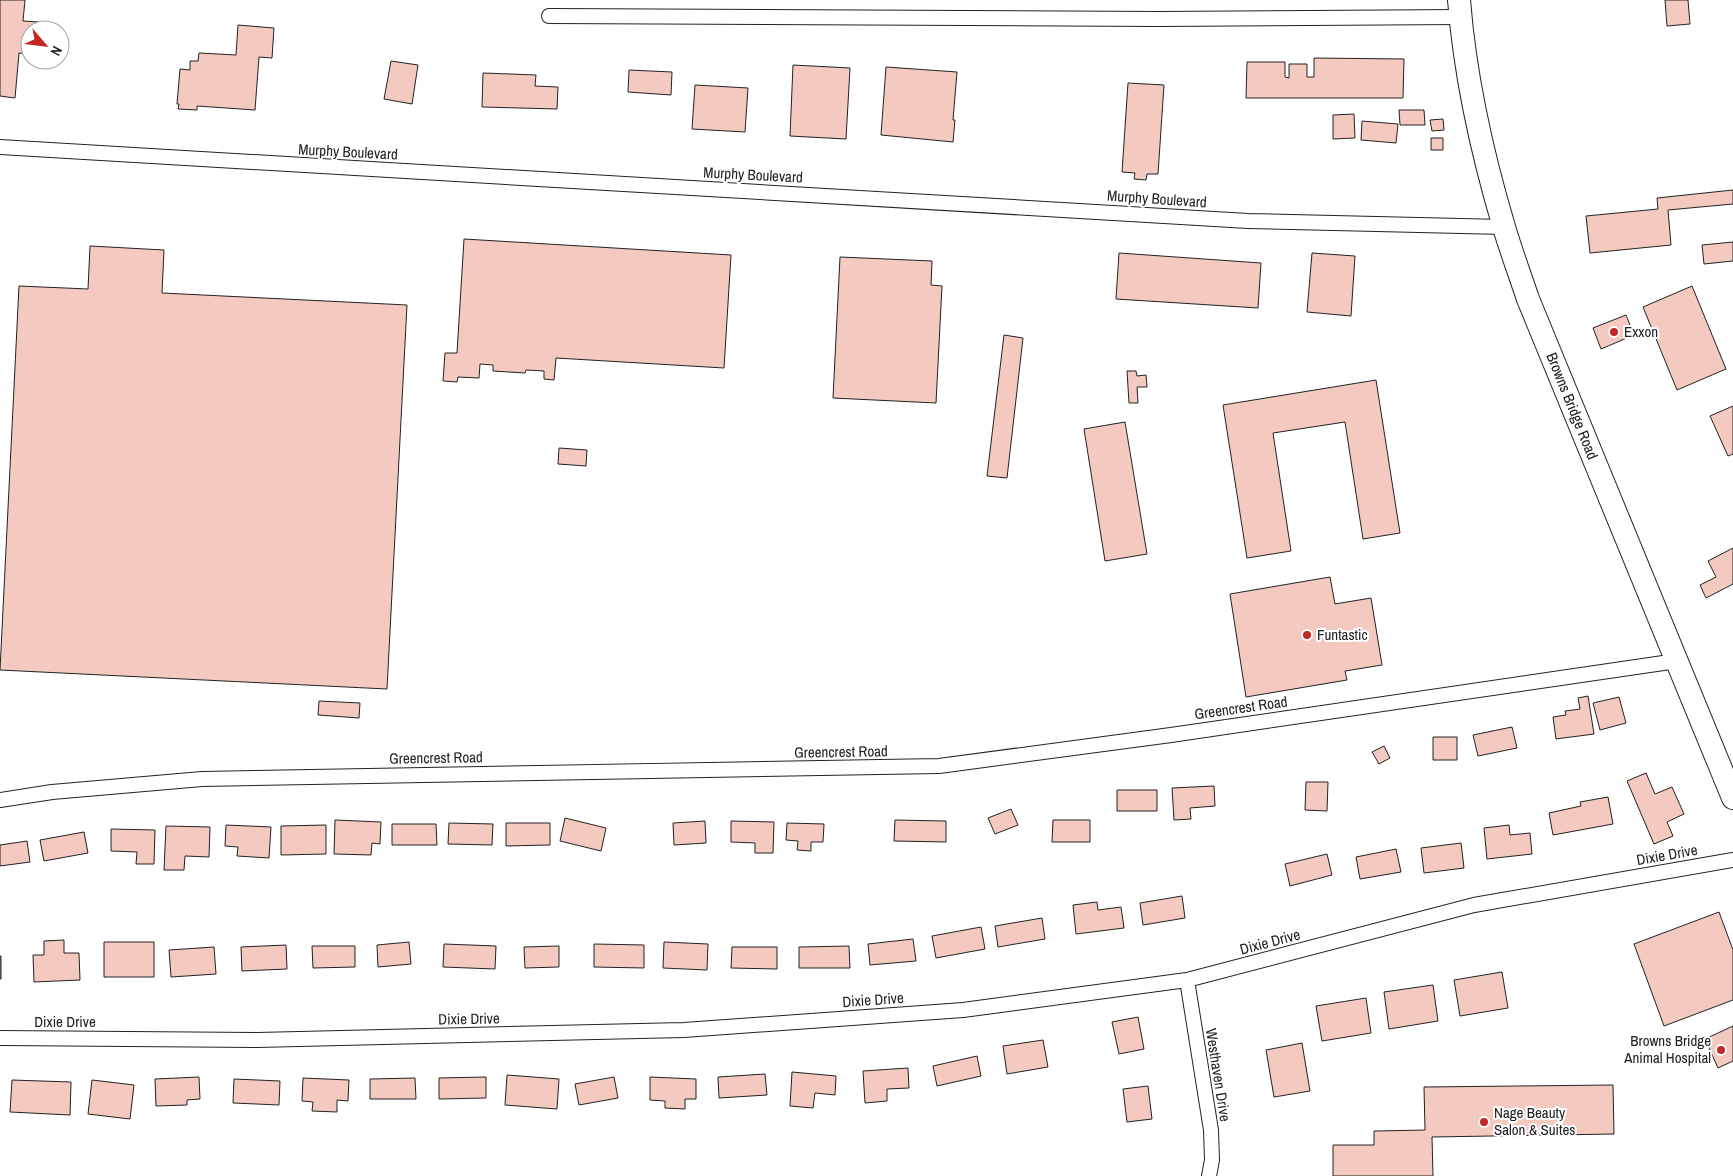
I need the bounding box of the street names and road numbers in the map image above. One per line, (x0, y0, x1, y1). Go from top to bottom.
street label: Murphy Boulevard (298, 138, 398, 165)
street label: Murphy Boulevard (703, 161, 803, 188)
street label: Murphy Boulevard (1107, 185, 1208, 212)
street label: Browns Bridge Road (1541, 349, 1603, 462)
street label: Greencrest Road (1193, 691, 1289, 724)
street label: Greencrest Road (794, 740, 888, 763)
street label: Greencrest Road (389, 746, 483, 769)
street label: Dixie Drive (1635, 839, 1699, 870)
street label: Dixie Drive (1237, 923, 1302, 960)
street label: Dixie Drive (842, 987, 905, 1012)
street label: Dixie Drive (438, 1007, 500, 1030)
street label: Dixie Drive (34, 1011, 96, 1032)
street label: Westhaven Drive (1201, 1027, 1236, 1123)

